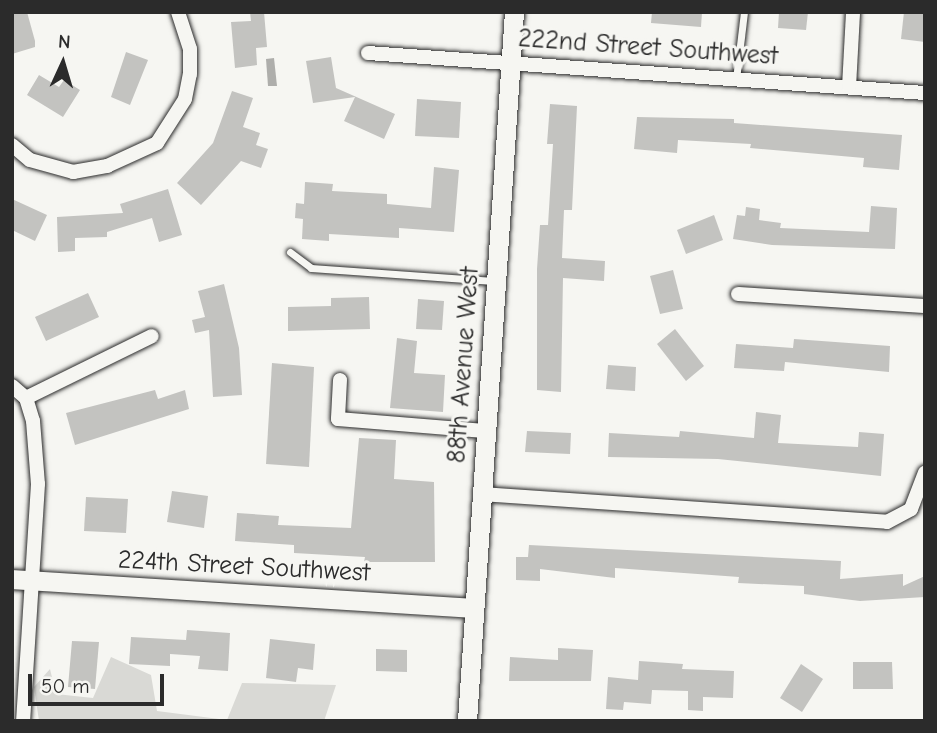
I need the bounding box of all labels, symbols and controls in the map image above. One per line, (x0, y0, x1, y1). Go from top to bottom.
street label: 222nd Street Southwest (517, 23, 779, 73)
north arrow (28, 28, 98, 98)
text: N (58, 31, 71, 53)
street label: 88th Avenue West (442, 266, 486, 464)
street label: 224th Street Southwest (117, 545, 371, 589)
scale bar (32, 660, 168, 704)
text: 50 m (41, 674, 90, 698)

